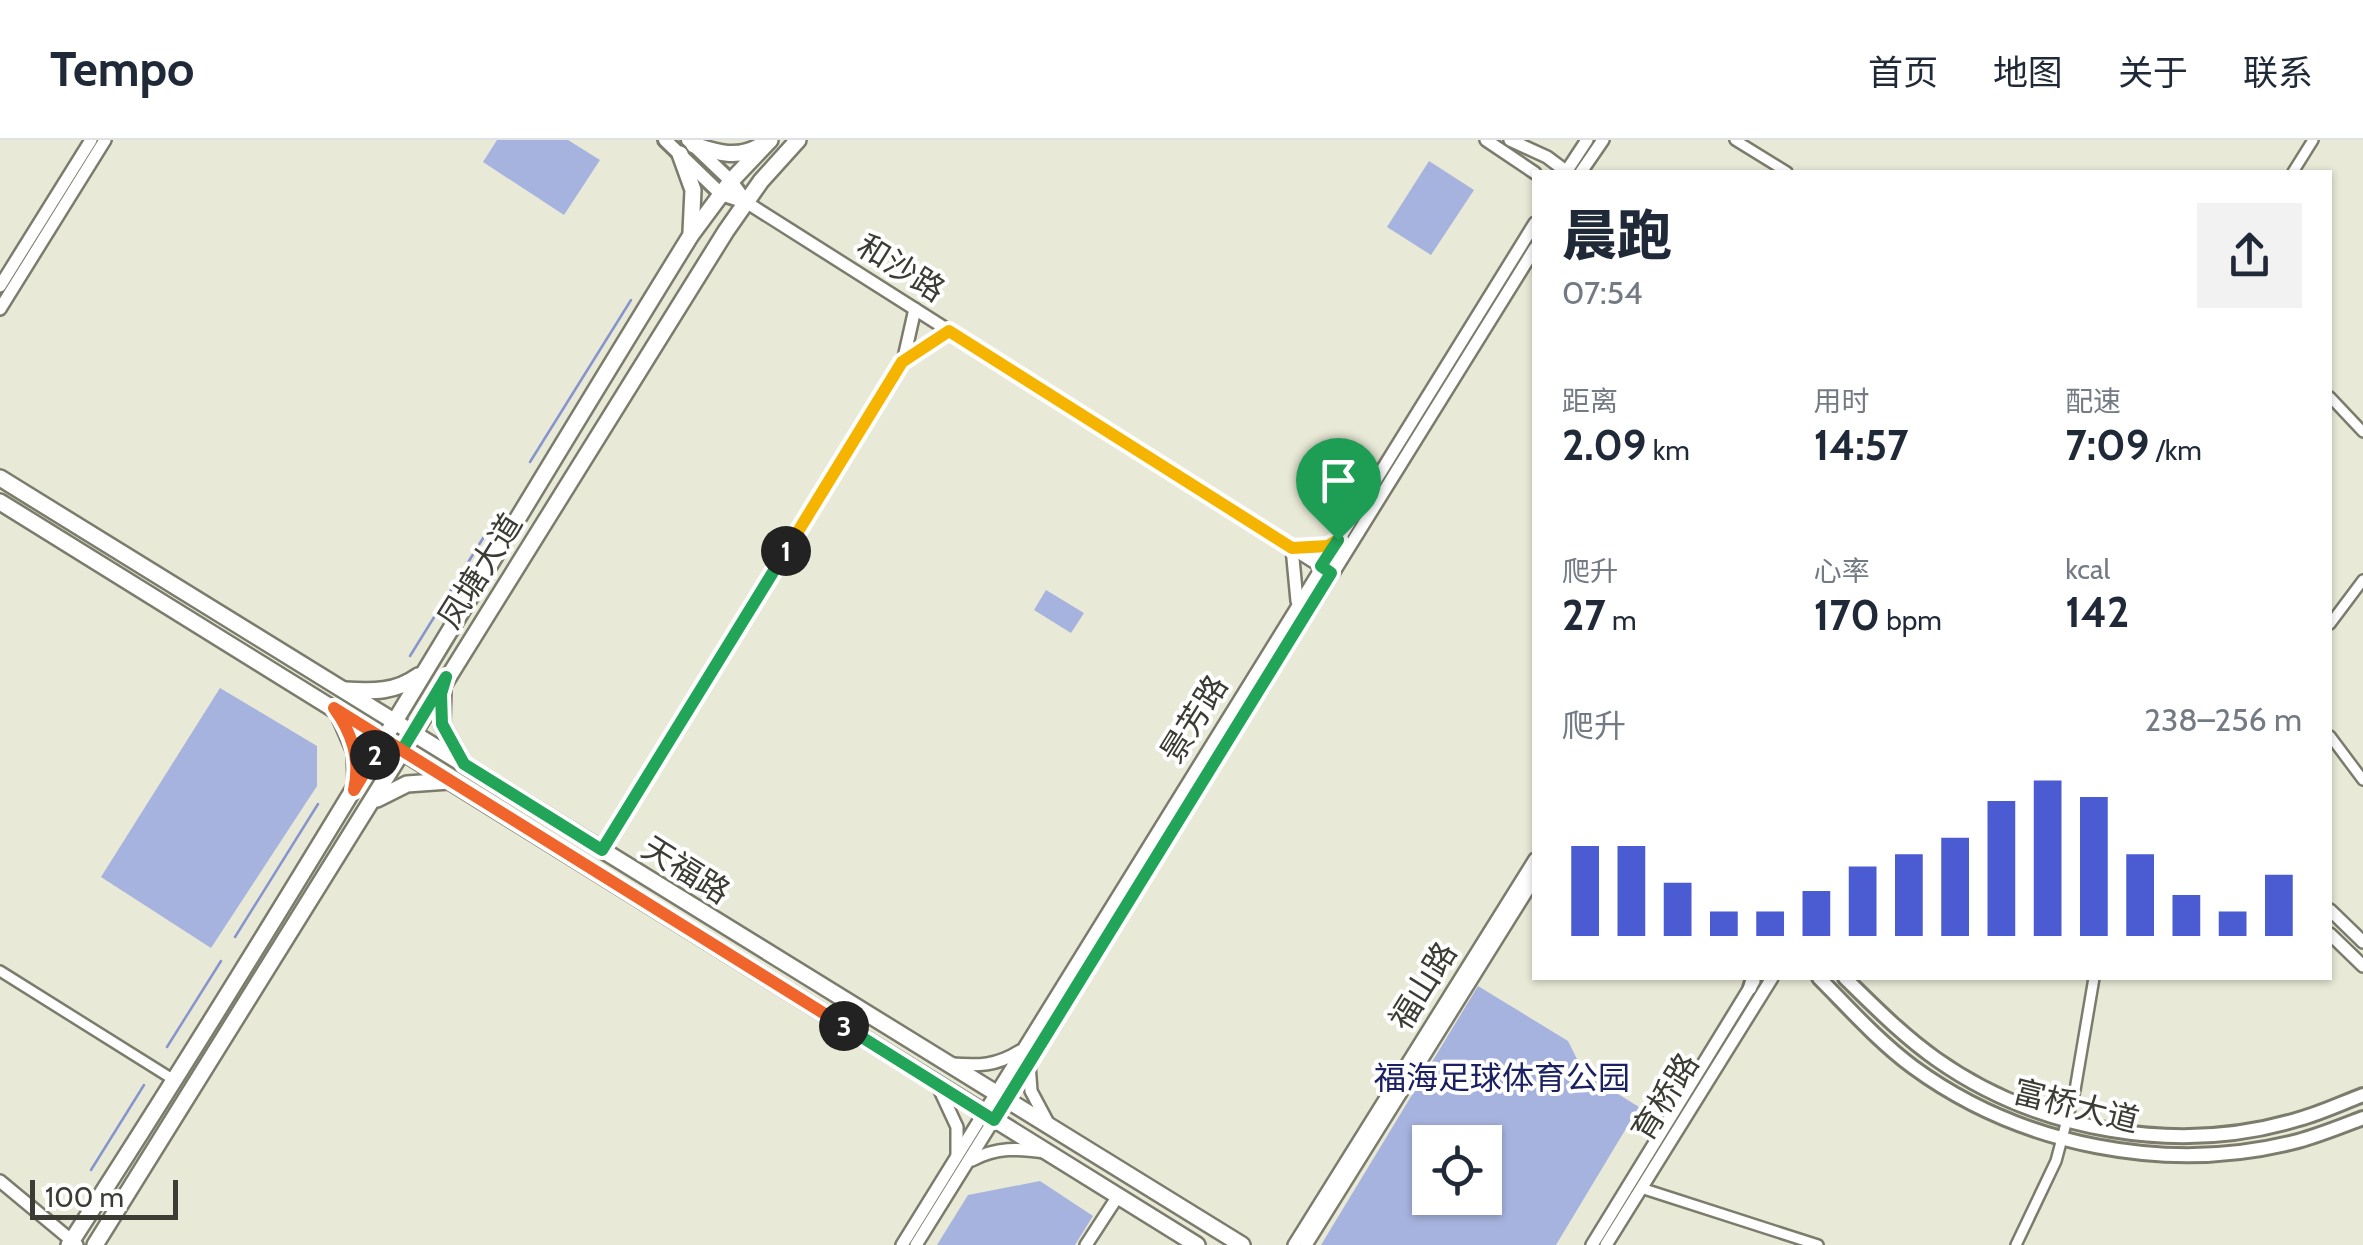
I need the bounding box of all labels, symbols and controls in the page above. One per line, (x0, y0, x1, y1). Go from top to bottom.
text: Tempo (50, 40, 194, 98)
text: 首页 (1868, 51, 1938, 94)
text: 地图 (1993, 51, 2063, 94)
text: 关于 (2118, 51, 2188, 94)
text: 联系 (2243, 51, 2313, 94)
text: 晨跑 (1562, 202, 1672, 269)
button: share (2197, 203, 2302, 308)
street label: 和沙路 (850, 226, 952, 310)
text: 07:54 (1562, 273, 1643, 312)
text: 距离 (1562, 384, 1618, 418)
text: 用时 (1814, 384, 1870, 418)
text: 配速 (2065, 384, 2121, 418)
text: 2.09 (1562, 419, 1646, 471)
text: 14:57 (1814, 419, 1909, 471)
text: 7:09 (2065, 419, 2149, 471)
text: km (1646, 433, 1690, 467)
text: /km (2149, 433, 2202, 467)
pin (1296, 438, 1381, 541)
icon: arrive (1311, 453, 1366, 508)
street label: 凤塘大道 (429, 506, 530, 635)
pin: 1 (761, 526, 811, 576)
text: 1 (781, 534, 791, 568)
text: kcal (2065, 552, 2110, 586)
text: 爬升 (1562, 554, 1618, 588)
text: 心率 (1814, 554, 1870, 588)
text: 142 (2065, 586, 2129, 638)
text: 27 (1562, 589, 1606, 641)
text: 170 (1814, 589, 1880, 641)
text: m (1606, 603, 1637, 637)
text: bpm (1880, 603, 1942, 637)
street label: 景芳路 (1152, 668, 1236, 770)
text: 238–256 m (2144, 700, 2302, 739)
text: 爬升 (1562, 706, 1626, 745)
pin: 2 (350, 730, 400, 780)
text: 2 (368, 738, 382, 772)
street label: 天福路 (635, 828, 737, 912)
street label: 福山路 (1381, 935, 1465, 1037)
pin: 3 (819, 1001, 869, 1051)
text: 3 (836, 1009, 852, 1043)
street label: 育桥路 (1623, 1046, 1707, 1148)
park label: 福海足球体育公园 (1374, 1058, 1630, 1097)
street label: 富桥大道 (2009, 1071, 2143, 1140)
map controls (1412, 1125, 1502, 1215)
button: locate (1412, 1125, 1502, 1215)
scale bar (30, 1175, 178, 1220)
text: 100 m (45, 1180, 124, 1214)

